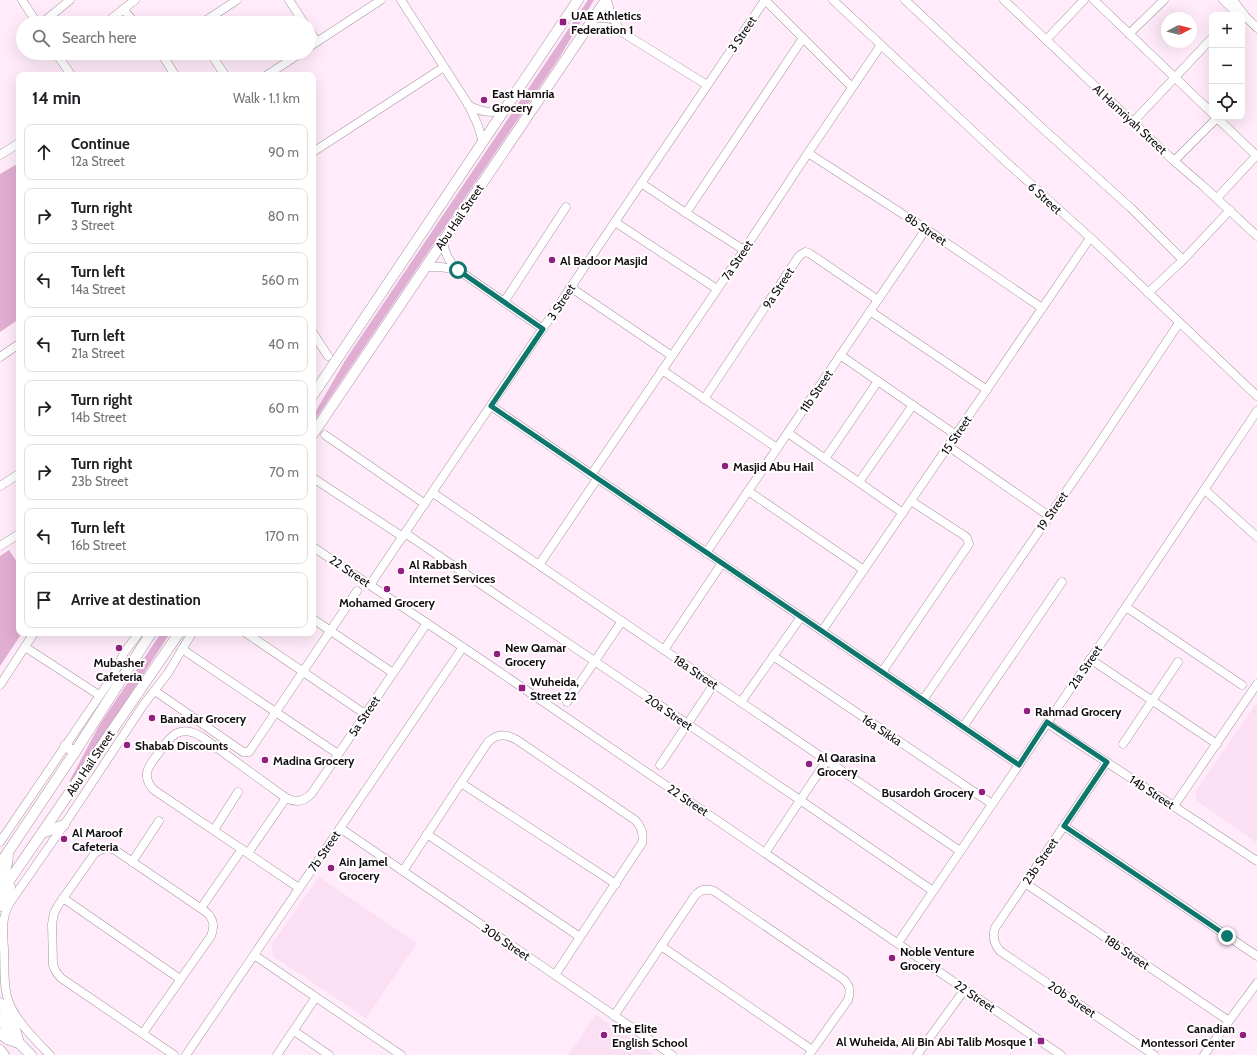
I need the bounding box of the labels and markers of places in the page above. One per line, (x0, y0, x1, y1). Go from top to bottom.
place label: UAE Athletics Federation 1 (571, 8, 641, 37)
marker: UAE Athletics Federation 1 (558, 17, 568, 27)
place label: East Hamria Grocery (492, 86, 555, 115)
marker: East Hamria Grocery (479, 95, 489, 105)
place label: Al Badoor Masjid (560, 253, 648, 268)
marker: Al Badoor Masjid (547, 255, 557, 265)
place label: Masjid Abu Hail (733, 459, 814, 474)
marker: Masjid Abu Hail (720, 461, 730, 471)
place label: Al Rabbash Internet Services (409, 557, 495, 586)
marker: Al Rabbash Internet Services (396, 566, 406, 576)
marker: Mohamed Grocery (382, 584, 392, 594)
place label: Mohamed Grocery (339, 595, 436, 610)
place label: New Qamar Grocery (505, 640, 566, 669)
marker: Mubasher Cafeteria (114, 643, 124, 653)
marker: New Qamar Grocery (492, 649, 502, 659)
place label: Mubasher Cafeteria (93, 655, 145, 684)
place label: Wuheida, Street 22 (530, 674, 579, 703)
marker: Wuheida, Street 22 (517, 683, 527, 693)
place label: Rahmad Grocery (1035, 704, 1122, 719)
marker: Rahmad Grocery (1022, 706, 1032, 716)
place label: Banadar Grocery (160, 711, 247, 726)
marker: Banadar Grocery (147, 713, 157, 723)
place label: Shabab Discounts (135, 738, 228, 753)
marker: Shabab Discounts (122, 740, 132, 750)
place label: Al Qarasina Grocery (817, 750, 876, 779)
place label: Madina Grocery (273, 753, 355, 768)
marker: Madina Grocery (260, 755, 270, 765)
marker: Al Qarasina Grocery (804, 759, 814, 769)
place label: Busardoh Grocery (881, 785, 975, 800)
marker: Busardoh Grocery (977, 787, 987, 797)
place label: Al Maroof Cafeteria (72, 825, 123, 854)
marker: Al Maroof Cafeteria (59, 834, 69, 844)
place label: Ain Jamel Grocery (339, 854, 388, 883)
marker: Ain Jamel Grocery (326, 863, 336, 873)
place label: Noble Venture Grocery (900, 944, 974, 973)
marker: Noble Venture Grocery (887, 953, 897, 963)
place label: The Elite English School (612, 1021, 688, 1050)
place label: Canadian Montessori Center (1141, 1021, 1235, 1050)
marker: The Elite English School (599, 1030, 609, 1040)
marker: Canadian Montessori Center (1238, 1030, 1248, 1040)
place label: Al Wuheida, Ali Bin Abi Talib Mosque 1 (836, 1034, 1033, 1049)
marker: Al Wuheida, Ali Bin Abi Talib Mosque 1 (1036, 1036, 1046, 1046)

